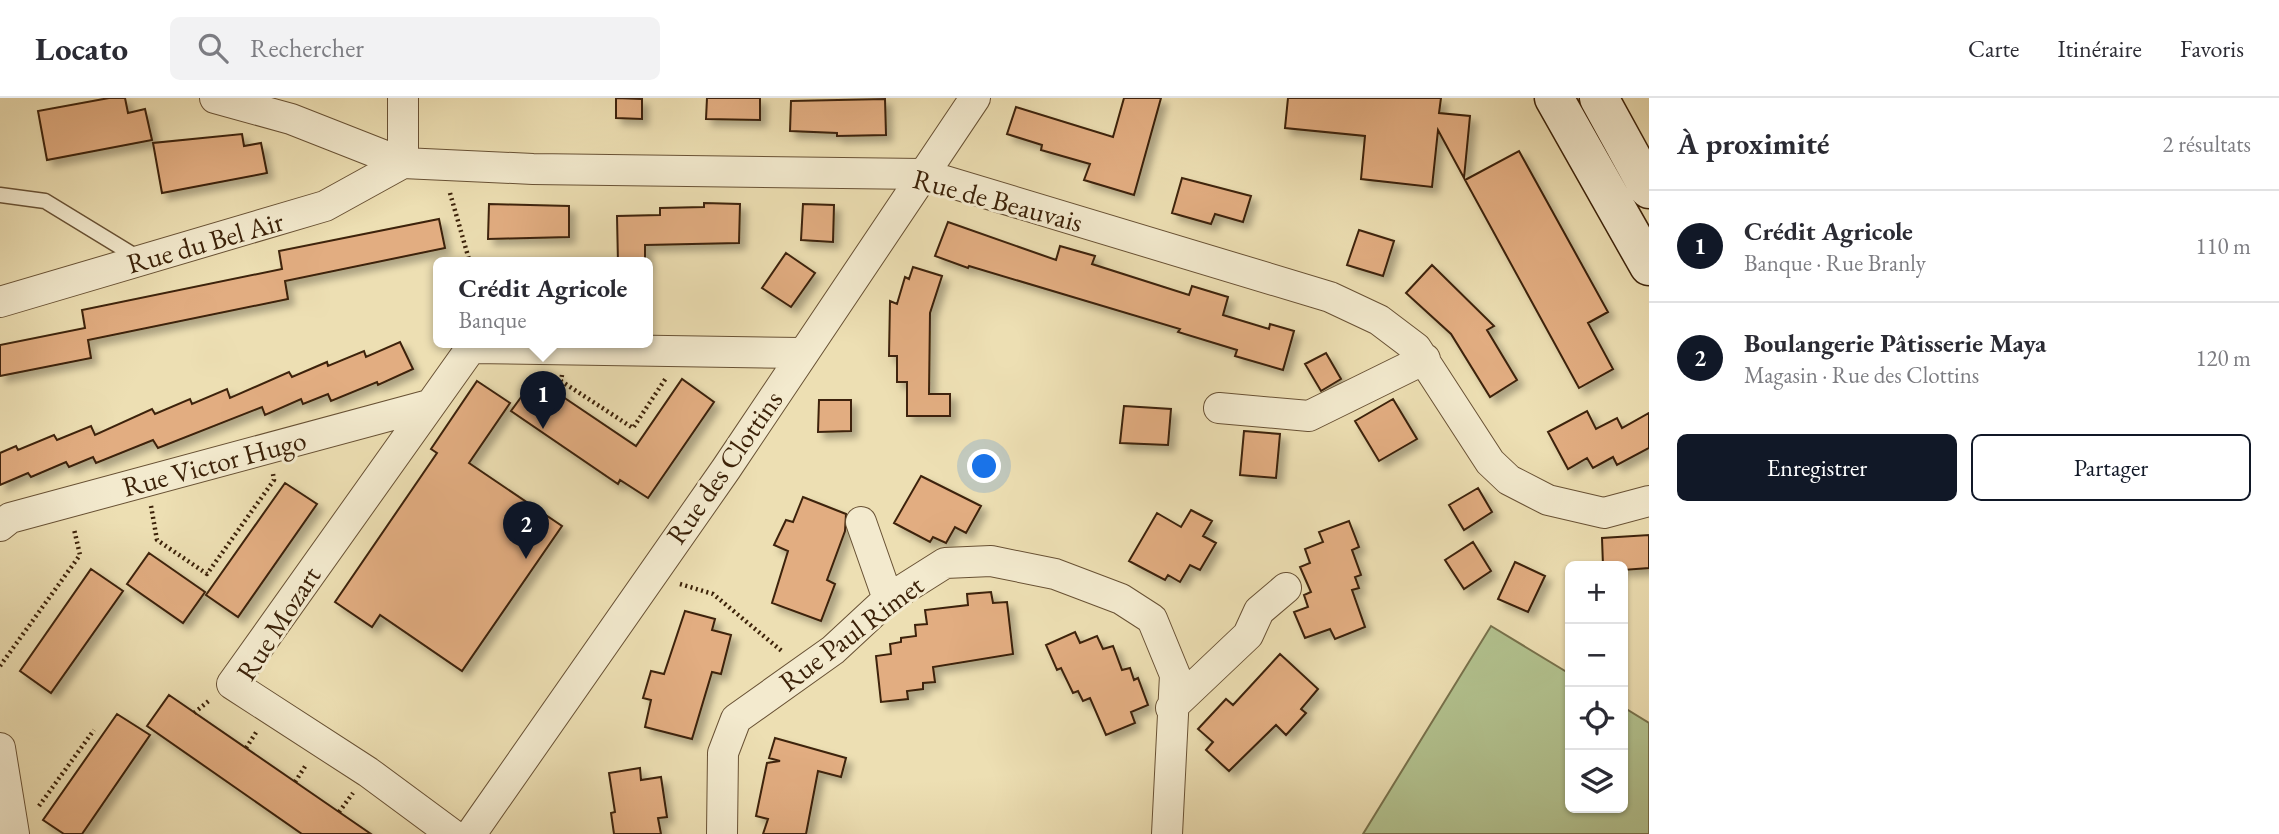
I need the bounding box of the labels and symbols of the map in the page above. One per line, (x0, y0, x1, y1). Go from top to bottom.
street label: Rue de Beauvais (909, 160, 1087, 240)
street label: Rue du Bel Air (123, 202, 288, 281)
pin: 1 (520, 371, 566, 429)
street label: Rue des Clottins (658, 383, 790, 551)
street label: Rue Victor Hugo (118, 421, 310, 505)
your location (967, 449, 1001, 483)
pin: 2 (503, 501, 549, 559)
street label: Rue Mozart (228, 559, 328, 687)
street label: Rue Paul Rimet (772, 567, 931, 699)

